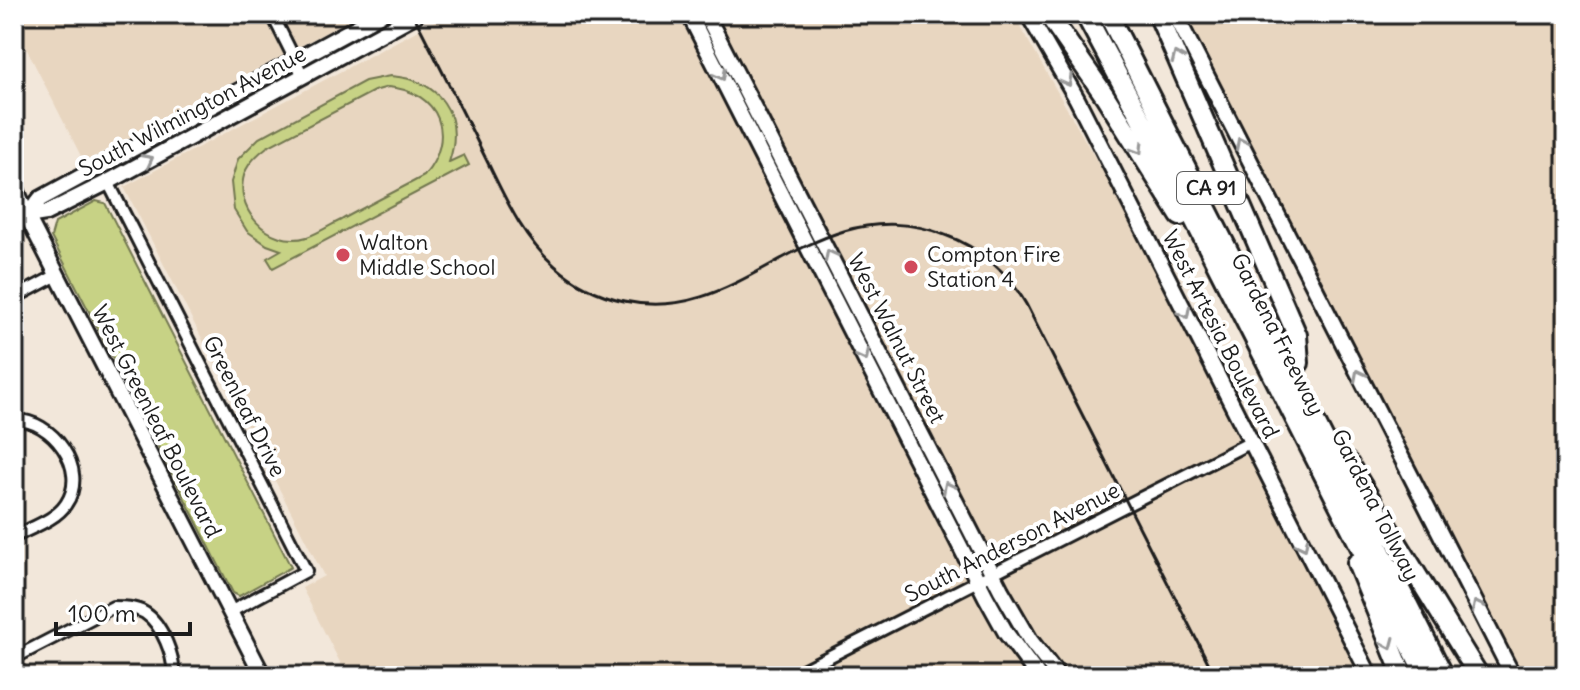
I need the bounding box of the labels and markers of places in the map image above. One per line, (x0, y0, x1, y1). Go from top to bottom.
place label: Walton Middle School (359, 228, 495, 281)
place label: Compton Fire Station 4 (927, 240, 1061, 293)
marker: Walton Middle School (334, 246, 352, 264)
marker: Compton Fire Station 4 (902, 258, 920, 276)

